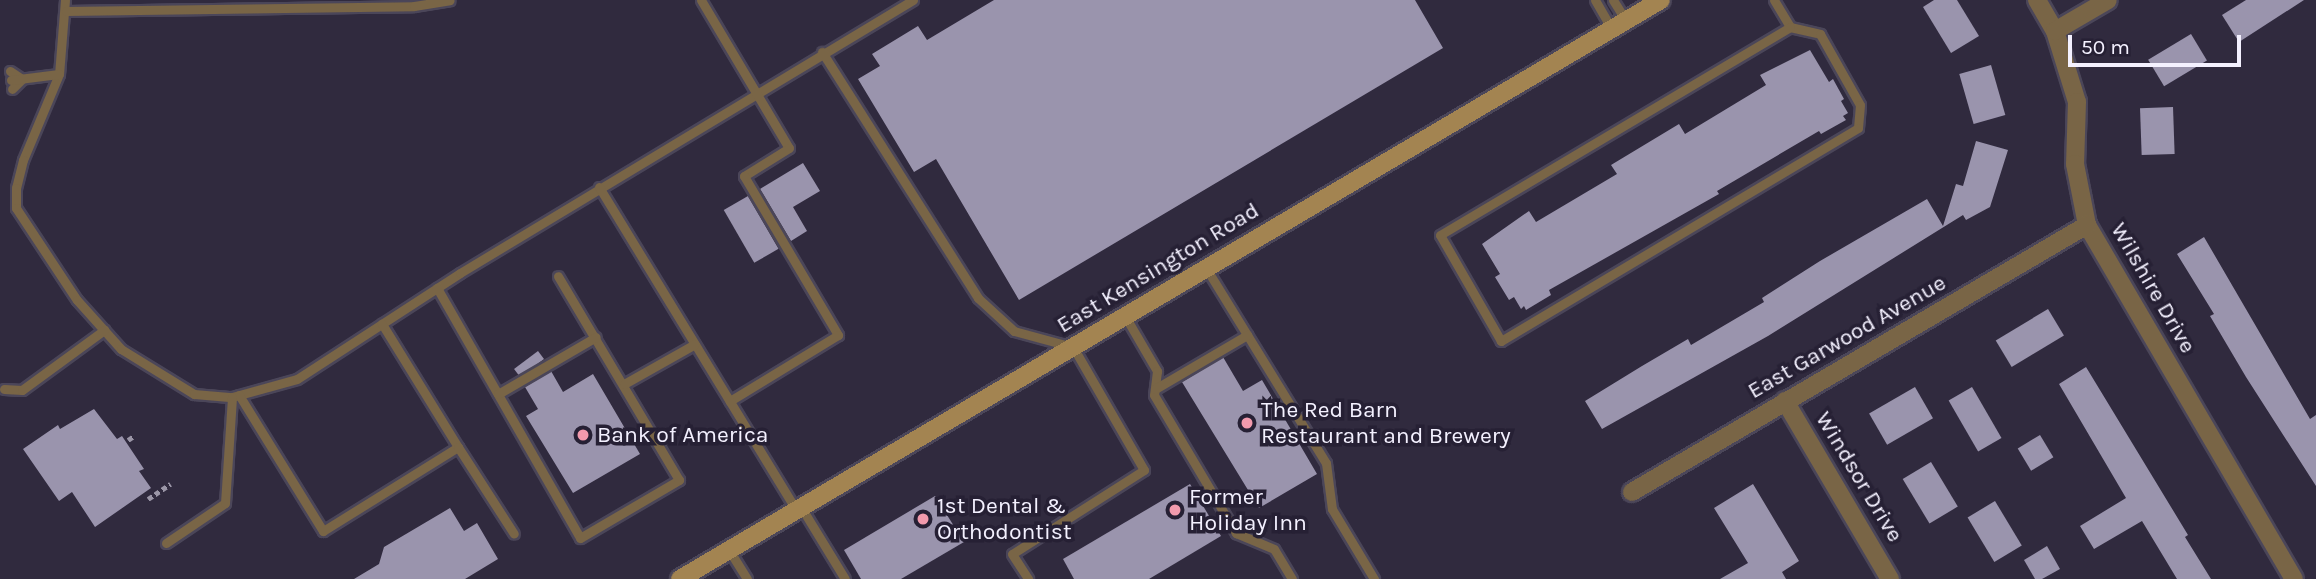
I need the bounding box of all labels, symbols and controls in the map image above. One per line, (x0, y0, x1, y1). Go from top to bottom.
scale bar (2071, 21, 2244, 65)
text: 50 m (2081, 35, 2130, 59)
street label: East Kensington Road (1052, 197, 1264, 339)
street label: Wilshire Drive (2105, 218, 2201, 358)
street label: East Garwood Avenue (1743, 269, 1951, 405)
place label: The Red Barn Restaurant and Brewery (1261, 396, 1511, 450)
street label: Windsor Drive (1809, 407, 1909, 547)
marker: The Red Barn Restaurant and Brewery (1239, 415, 1255, 431)
place label: Bank of America (597, 421, 768, 449)
marker: Bank of America (575, 427, 591, 443)
place label: Former Holiday Inn (1189, 483, 1307, 537)
place label: 1st Dental & Orthodontist (937, 492, 1072, 546)
marker: Former Holiday Inn (1167, 502, 1183, 518)
marker: 1st Dental & Orthodontist (915, 511, 931, 527)

